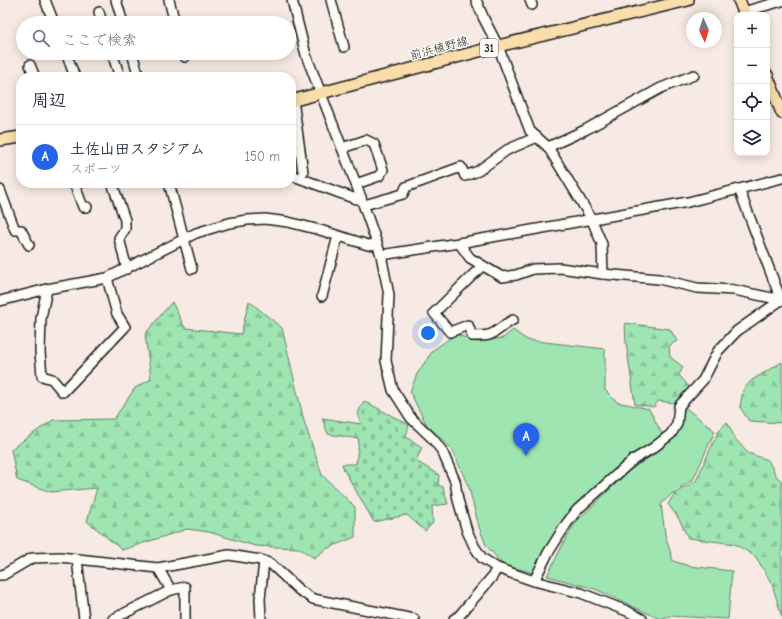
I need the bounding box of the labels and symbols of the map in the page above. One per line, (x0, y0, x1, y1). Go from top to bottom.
north arrow (686, 12, 722, 48)
street label: 前浜植野線 (408, 33, 470, 63)
road number: 31 (480, 39, 498, 57)
your location (418, 323, 438, 343)
pin: A (513, 423, 539, 456)

